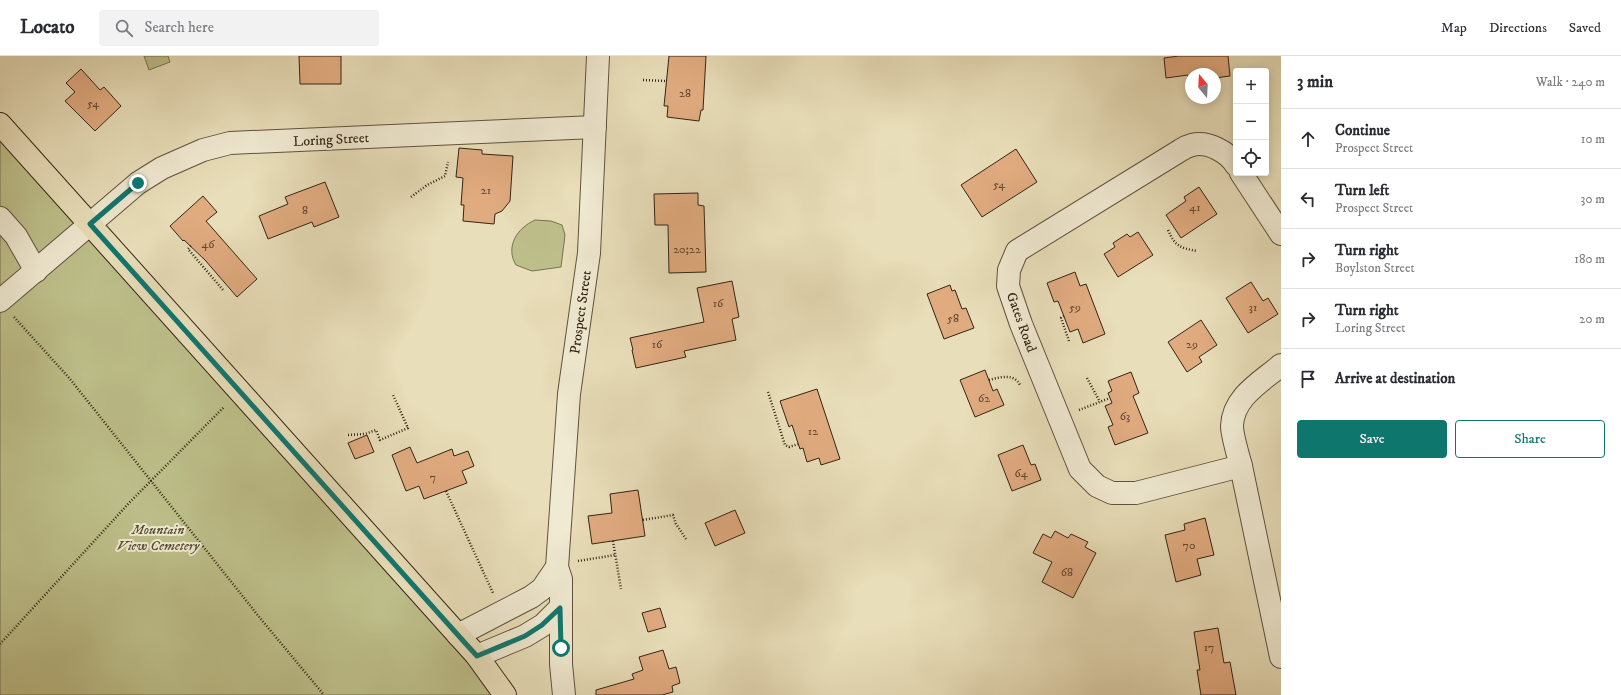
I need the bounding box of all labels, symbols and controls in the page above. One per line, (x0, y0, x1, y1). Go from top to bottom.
search box (99, 10, 379, 46)
text: Locato (20, 16, 75, 39)
icon: search (113, 17, 135, 39)
text: Search here (145, 18, 214, 37)
text: Map (1441, 19, 1467, 37)
text: Directions (1489, 19, 1547, 37)
text: Saved (1569, 19, 1601, 37)
north arrow (1185, 68, 1221, 104)
map controls (1233, 68, 1269, 176)
button: + (1233, 68, 1269, 104)
text: 3 min (1297, 71, 1333, 93)
text: Walk · 240 m (1536, 74, 1605, 90)
house number: 28 (679, 86, 691, 101)
house number: 54 (87, 96, 100, 111)
button: − (1233, 104, 1269, 140)
text: Continue (1335, 121, 1390, 140)
icon: ahead (1297, 128, 1319, 150)
street label: Loring Street (293, 129, 370, 151)
text: 10 m (1581, 131, 1605, 147)
button: locate (1233, 140, 1269, 176)
text: Prospect Street (1335, 140, 1413, 156)
route end (129, 174, 147, 192)
house number: 54 (993, 177, 1006, 192)
text: Turn left (1335, 181, 1389, 200)
house number: 21 (481, 183, 491, 198)
icon: left (1297, 188, 1319, 210)
text: 30 m (1581, 191, 1605, 207)
house number: 41 (1189, 200, 1201, 215)
text: Prospect Street (1335, 200, 1413, 216)
house number: 8 (302, 203, 308, 218)
house number: 46 (201, 237, 215, 252)
text: Turn right (1335, 241, 1398, 260)
house number: 20;22 (673, 242, 701, 257)
icon: right (1297, 248, 1319, 270)
text: 180 m (1574, 251, 1605, 267)
text: Boylston Street (1335, 260, 1415, 276)
street label: Prospect Street (566, 269, 596, 355)
street label: Gates Road (1002, 290, 1040, 355)
house number: 16 (713, 296, 724, 311)
house number: 59 (1069, 300, 1081, 315)
house number: 31 (1249, 300, 1257, 315)
text: Turn right (1335, 301, 1398, 320)
icon: right (1297, 308, 1319, 330)
house number: 58 (947, 311, 959, 326)
text: 20 m (1579, 311, 1605, 327)
text: Loring Street (1335, 320, 1406, 336)
house number: 16 (652, 337, 663, 352)
house number: 29 (1186, 337, 1198, 352)
icon: arrive (1297, 368, 1319, 390)
text: Arrive at destination (1335, 369, 1455, 388)
house number: 62 (978, 391, 990, 406)
house number: 63 (1120, 409, 1130, 424)
button: Save (1297, 420, 1447, 458)
button: Share (1455, 420, 1605, 458)
house number: 12 (808, 424, 818, 439)
house number: 64 (1014, 466, 1029, 481)
house number: 7 (430, 470, 436, 485)
park label: Mountain View Cemetery (117, 521, 201, 555)
house number: 70 (1183, 538, 1195, 553)
house number: 68 (1061, 565, 1073, 580)
route start (552, 639, 570, 657)
house number: 17 (1204, 640, 1214, 655)

